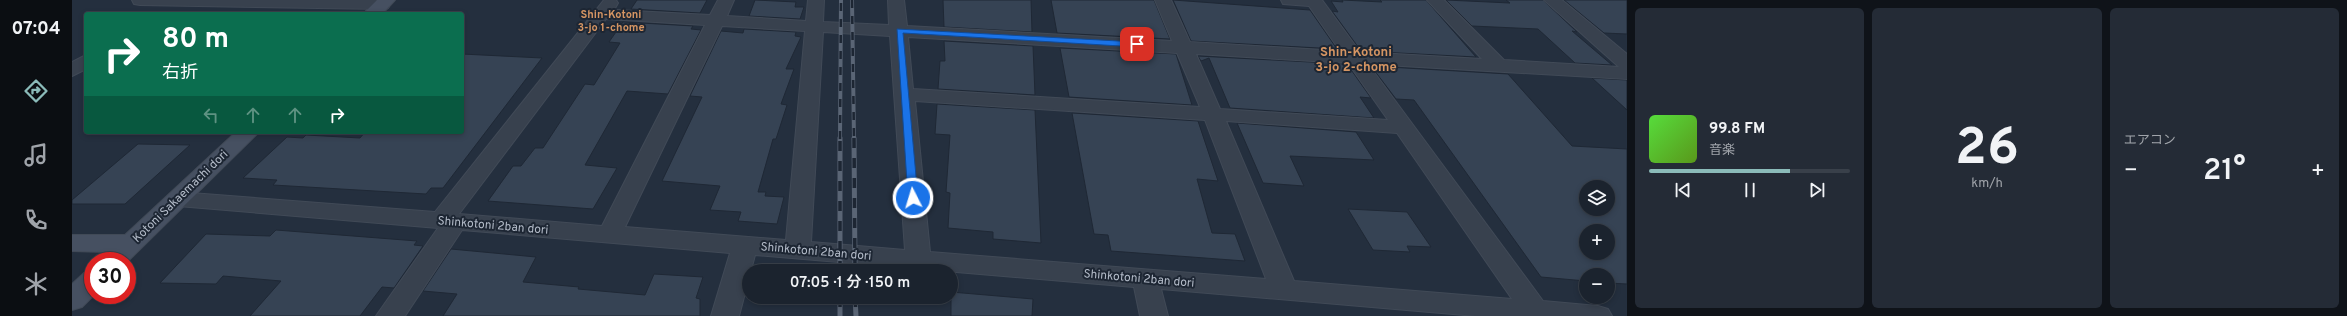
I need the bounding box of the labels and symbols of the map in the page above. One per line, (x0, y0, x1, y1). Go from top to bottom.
district label: Shin-Kotoni 3-jo 1-chome (577, 8, 645, 35)
pin (1120, 27, 1154, 61)
district label: Shin-Kotoni 3-jo 2-chome (1315, 45, 1397, 76)
street label: Kotoni Sakaemachi dori (129, 147, 232, 247)
position arrow (892, 177, 934, 219)
street label: Shinkotoni 2ban dori (437, 213, 549, 239)
street label: Shinkotoni 2ban dori (760, 239, 872, 265)
speed limit sign: 30 (84, 252, 136, 304)
street label: Shinkotoni 2ban dori (1083, 266, 1195, 292)

